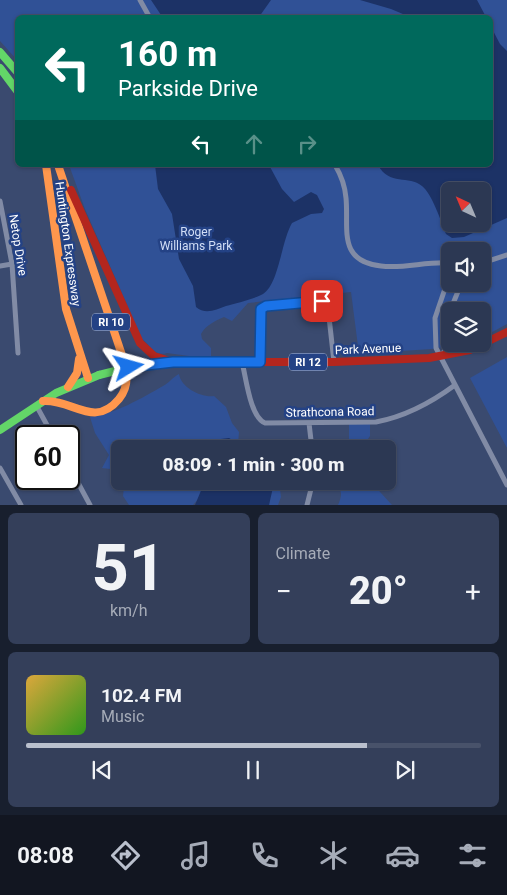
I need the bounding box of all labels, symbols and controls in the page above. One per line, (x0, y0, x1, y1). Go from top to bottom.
text: 160 m (118, 34, 217, 75)
icon: left (35, 35, 100, 100)
text: Parkside Drive (118, 76, 258, 101)
icon: left (187, 130, 215, 158)
icon: ahead (240, 130, 268, 158)
icon: right (293, 130, 321, 158)
street label: Huntington Expressway (52, 181, 84, 307)
north arrow (441, 182, 491, 232)
map controls (441, 182, 491, 352)
street label: Netop Drive (6, 213, 30, 277)
park label: Roger Williams Park (160, 225, 233, 253)
button: sound (441, 242, 491, 292)
pin (301, 280, 343, 322)
icon: arrive (308, 287, 336, 315)
button: layers (441, 302, 491, 352)
road number: RI 10 (92, 314, 130, 331)
position arrow (102, 340, 154, 392)
street label: Park Avenue (335, 341, 401, 357)
road number: RI 12 (289, 354, 327, 371)
street label: Strathcona Road (286, 404, 374, 420)
speed limit sign: 60 (15, 425, 80, 490)
text: 08:09 · 1 min · 300 m (162, 453, 345, 476)
text: 51 (91, 530, 166, 606)
text: Climate (276, 544, 330, 563)
text: 20° (349, 569, 408, 613)
text: − (276, 575, 292, 608)
text: + (465, 575, 481, 608)
text: km/h (110, 601, 148, 620)
text: 102.4 FM (101, 684, 182, 707)
text: Music (101, 707, 144, 726)
icon: previous (88, 756, 116, 784)
icon: pause (239, 756, 267, 784)
icon: next (391, 756, 419, 784)
icon: directions (108, 838, 143, 873)
icon: music (178, 838, 213, 873)
icon: phone (247, 838, 282, 873)
icon: climate (316, 838, 351, 873)
icon: car (385, 838, 420, 873)
icon: filters (455, 838, 490, 873)
text: 08:08 (17, 843, 74, 868)

